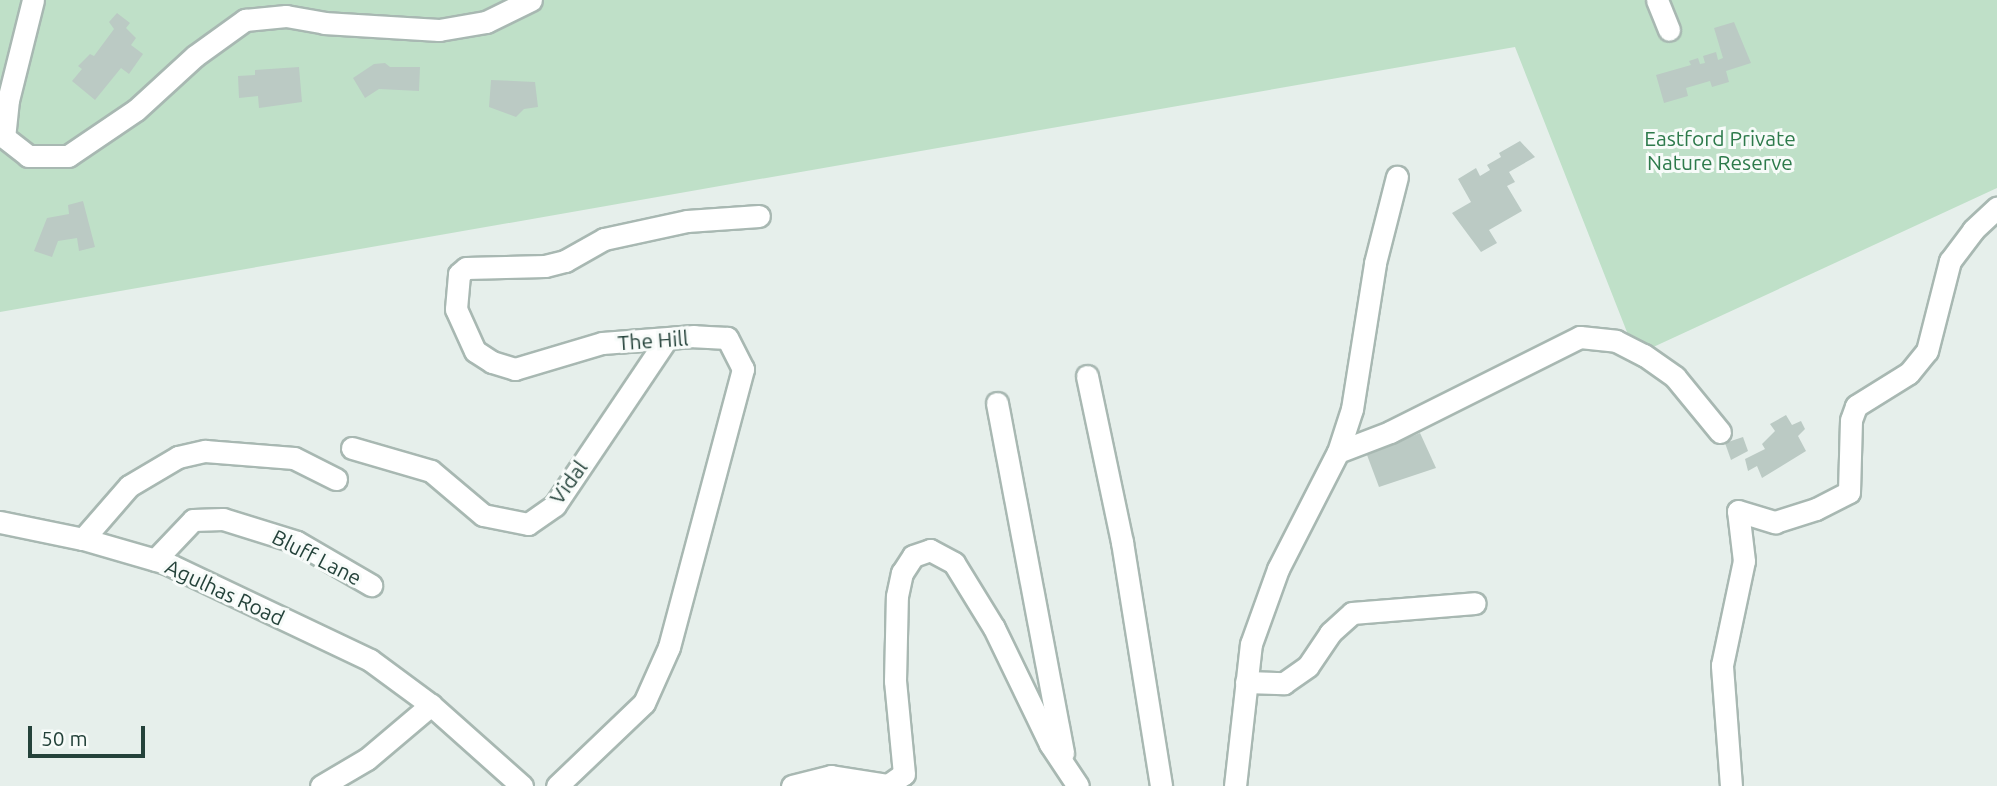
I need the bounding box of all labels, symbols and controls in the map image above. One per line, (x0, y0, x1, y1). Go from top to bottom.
park label: Eastford Private Nature Reserve (1644, 125, 1796, 175)
street label: The Hill (617, 325, 689, 355)
street label: Vidal (544, 455, 592, 509)
street label: Bluff Lane (268, 524, 366, 590)
street label: Agulhas Road (162, 553, 288, 631)
scale bar (32, 712, 149, 756)
text: 50 m (41, 726, 88, 750)

